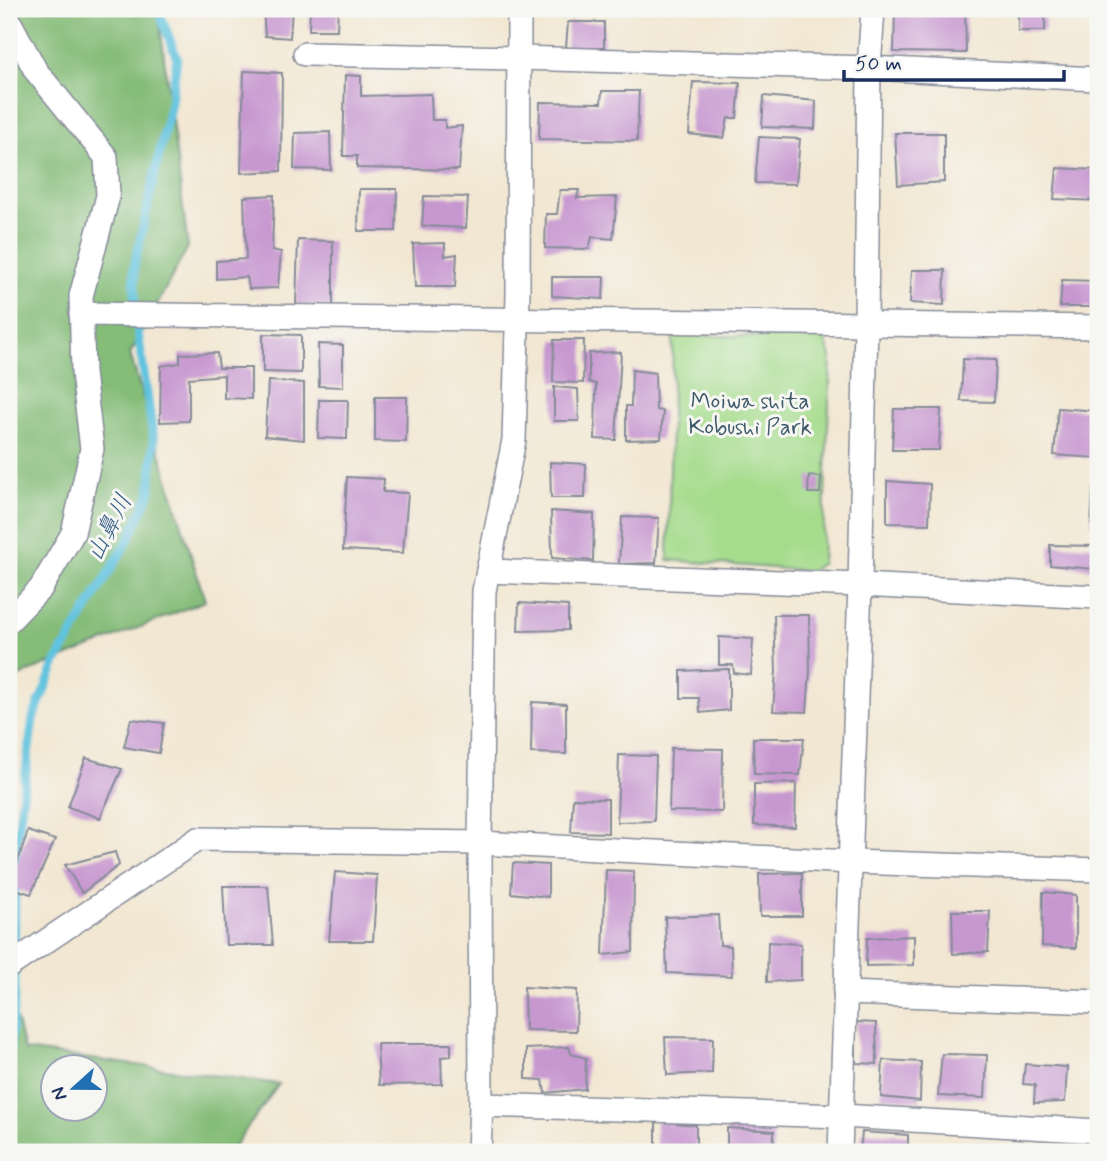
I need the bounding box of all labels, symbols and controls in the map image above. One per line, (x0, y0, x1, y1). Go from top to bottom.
scale bar (844, 38, 1065, 82)
text: 50 m (855, 50, 902, 78)
park label: Moiwa shita Kobushi Park (688, 387, 812, 443)
water label: 山鼻川 (80, 489, 140, 567)
north arrow (38, 1052, 108, 1122)
text: N (46, 1083, 73, 1104)

